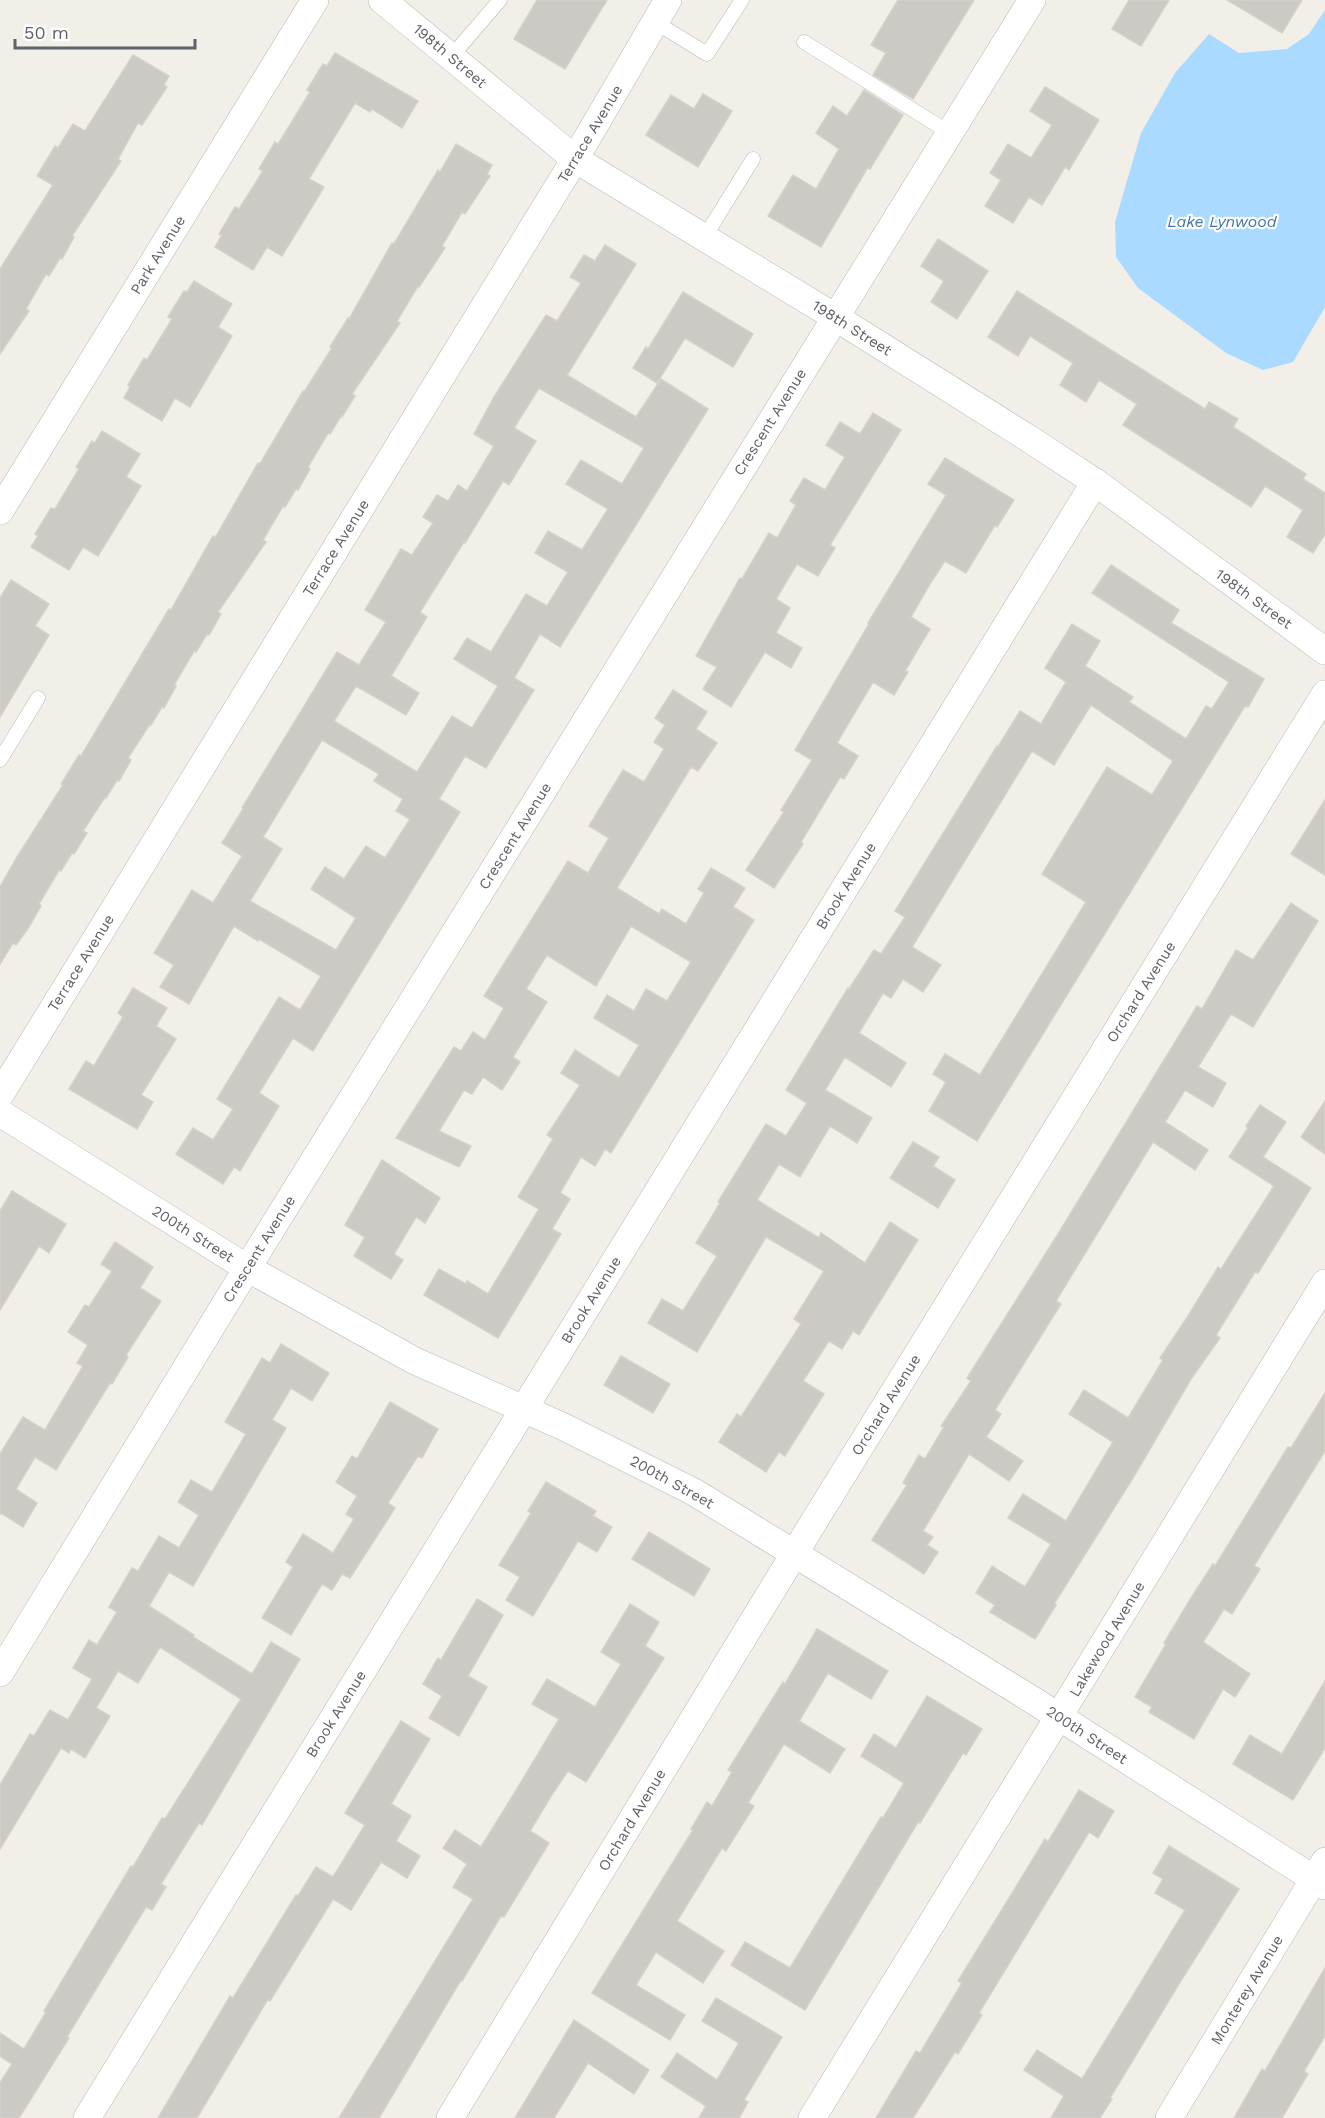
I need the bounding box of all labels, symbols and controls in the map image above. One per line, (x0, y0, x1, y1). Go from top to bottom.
scale bar (15, 12, 195, 50)
street label: 198th Street (410, 20, 491, 92)
text: 50 m (24, 22, 69, 43)
street label: Terrace Avenue (554, 82, 626, 186)
street label: Park Avenue (127, 212, 189, 298)
water label: Lake Lynwood (1167, 212, 1278, 231)
street label: 198th Street (809, 296, 896, 360)
street label: Crescent Avenue (730, 365, 810, 479)
street label: Terrace Avenue (299, 496, 373, 600)
street label: 198th Street (1212, 565, 1296, 633)
street label: Crescent Avenue (475, 779, 555, 893)
street label: Brook Avenue (812, 839, 880, 933)
street label: Terrace Avenue (44, 911, 118, 1015)
street label: Orchard Avenue (1103, 938, 1179, 1046)
street label: Crescent Avenue (219, 1192, 299, 1306)
street label: 200th Street (149, 1202, 238, 1267)
street label: Brook Avenue (557, 1253, 625, 1347)
street label: Orchard Avenue (848, 1351, 924, 1459)
street label: 200th Street (627, 1452, 718, 1513)
street label: Lakewood Avenue (1065, 1578, 1149, 1700)
street label: Brook Avenue (302, 1667, 370, 1761)
street label: 200th Street (1043, 1702, 1132, 1768)
street label: Orchard Avenue (594, 1766, 670, 1874)
street label: Monterey Avenue (1207, 1932, 1287, 2048)

